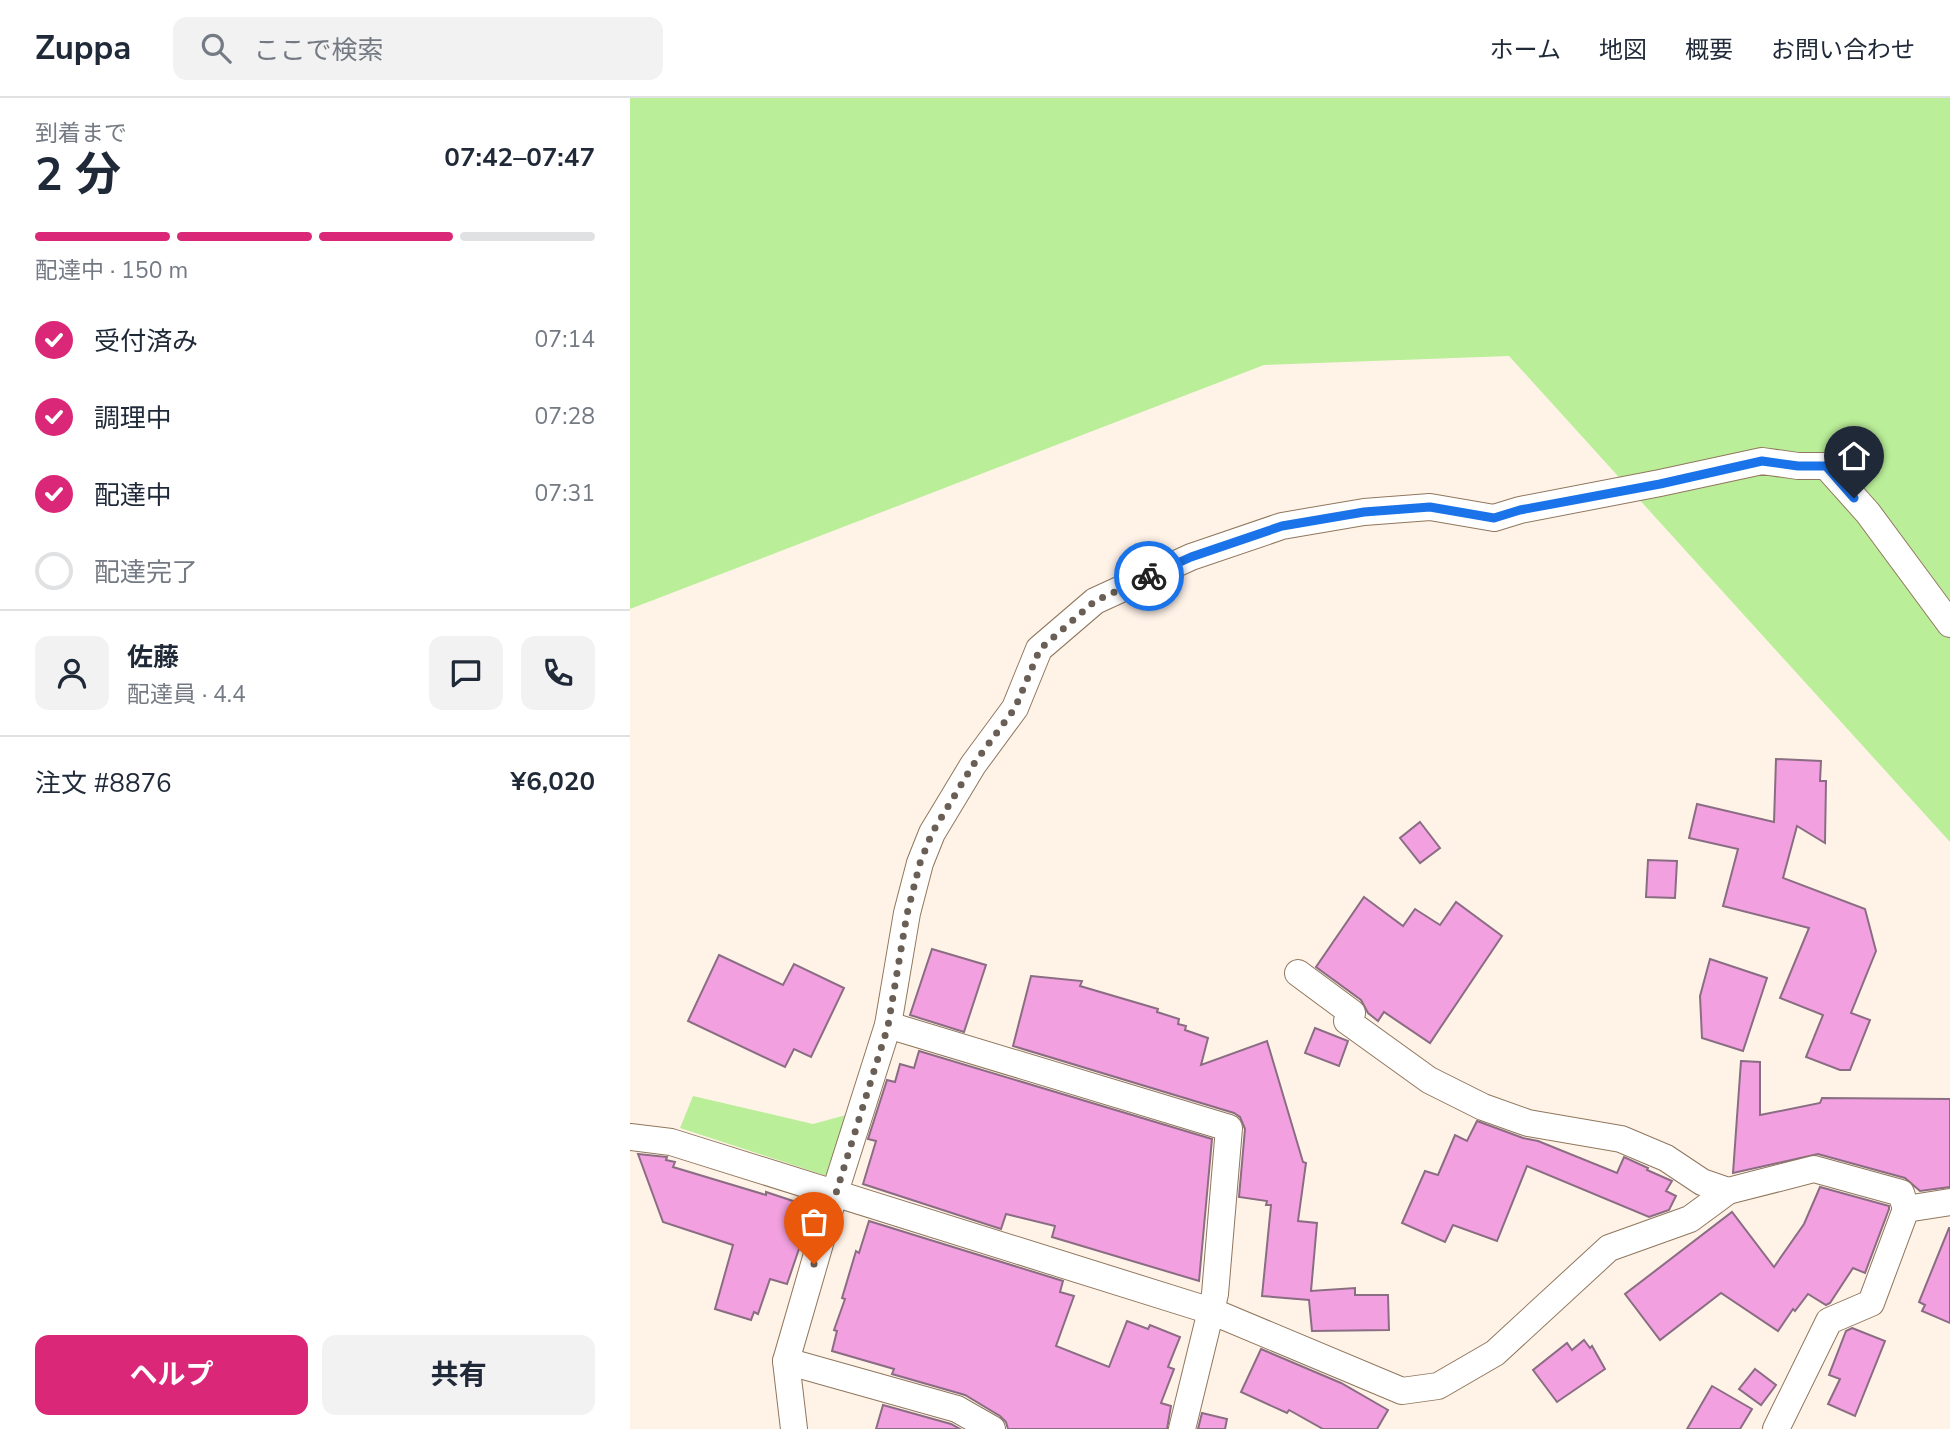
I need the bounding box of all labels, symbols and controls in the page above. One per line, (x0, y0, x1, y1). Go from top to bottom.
search box (173, 17, 663, 80)
text: Zuppa (35, 26, 131, 71)
icon: search (197, 29, 235, 67)
text: ここで検索 (253, 33, 383, 68)
text: ホーム (1490, 34, 1561, 66)
text: 地図 (1599, 34, 1647, 66)
text: 概要 (1685, 34, 1733, 66)
text: お問い合わせ (1771, 34, 1915, 66)
text: 到着まで (35, 118, 127, 149)
text: 07:42–07:47 (444, 140, 595, 175)
text: 2 分 (35, 143, 121, 206)
text: 配達中 · 150 m (35, 255, 188, 286)
icon: check (35, 321, 73, 359)
text: 受付済み (94, 324, 198, 359)
text: 07:14 (535, 324, 595, 355)
icon: check (35, 398, 73, 436)
text: 調理中 (94, 401, 172, 436)
text: 07:28 (535, 401, 595, 432)
pin (1824, 426, 1884, 498)
icon: home (1835, 437, 1873, 475)
icon: check (35, 475, 73, 513)
text: 配達中 (94, 478, 172, 513)
text: 07:31 (535, 478, 595, 509)
courier (1114, 541, 1184, 611)
text: 配達完了 (94, 555, 198, 590)
icon: bike (1130, 557, 1168, 595)
button: person (35, 636, 109, 710)
button: chat (429, 636, 503, 710)
button: phone (521, 636, 595, 710)
text: 佐藤 (127, 640, 179, 675)
text: 配達員 · 4.4 (127, 679, 246, 710)
text: ¥6,020 (511, 764, 595, 799)
text: 注文 #8876 (35, 766, 172, 801)
pin (784, 1192, 844, 1264)
icon: bag (795, 1203, 833, 1241)
button: ヘルプ (35, 1335, 308, 1415)
button: 共有 (322, 1335, 595, 1415)

